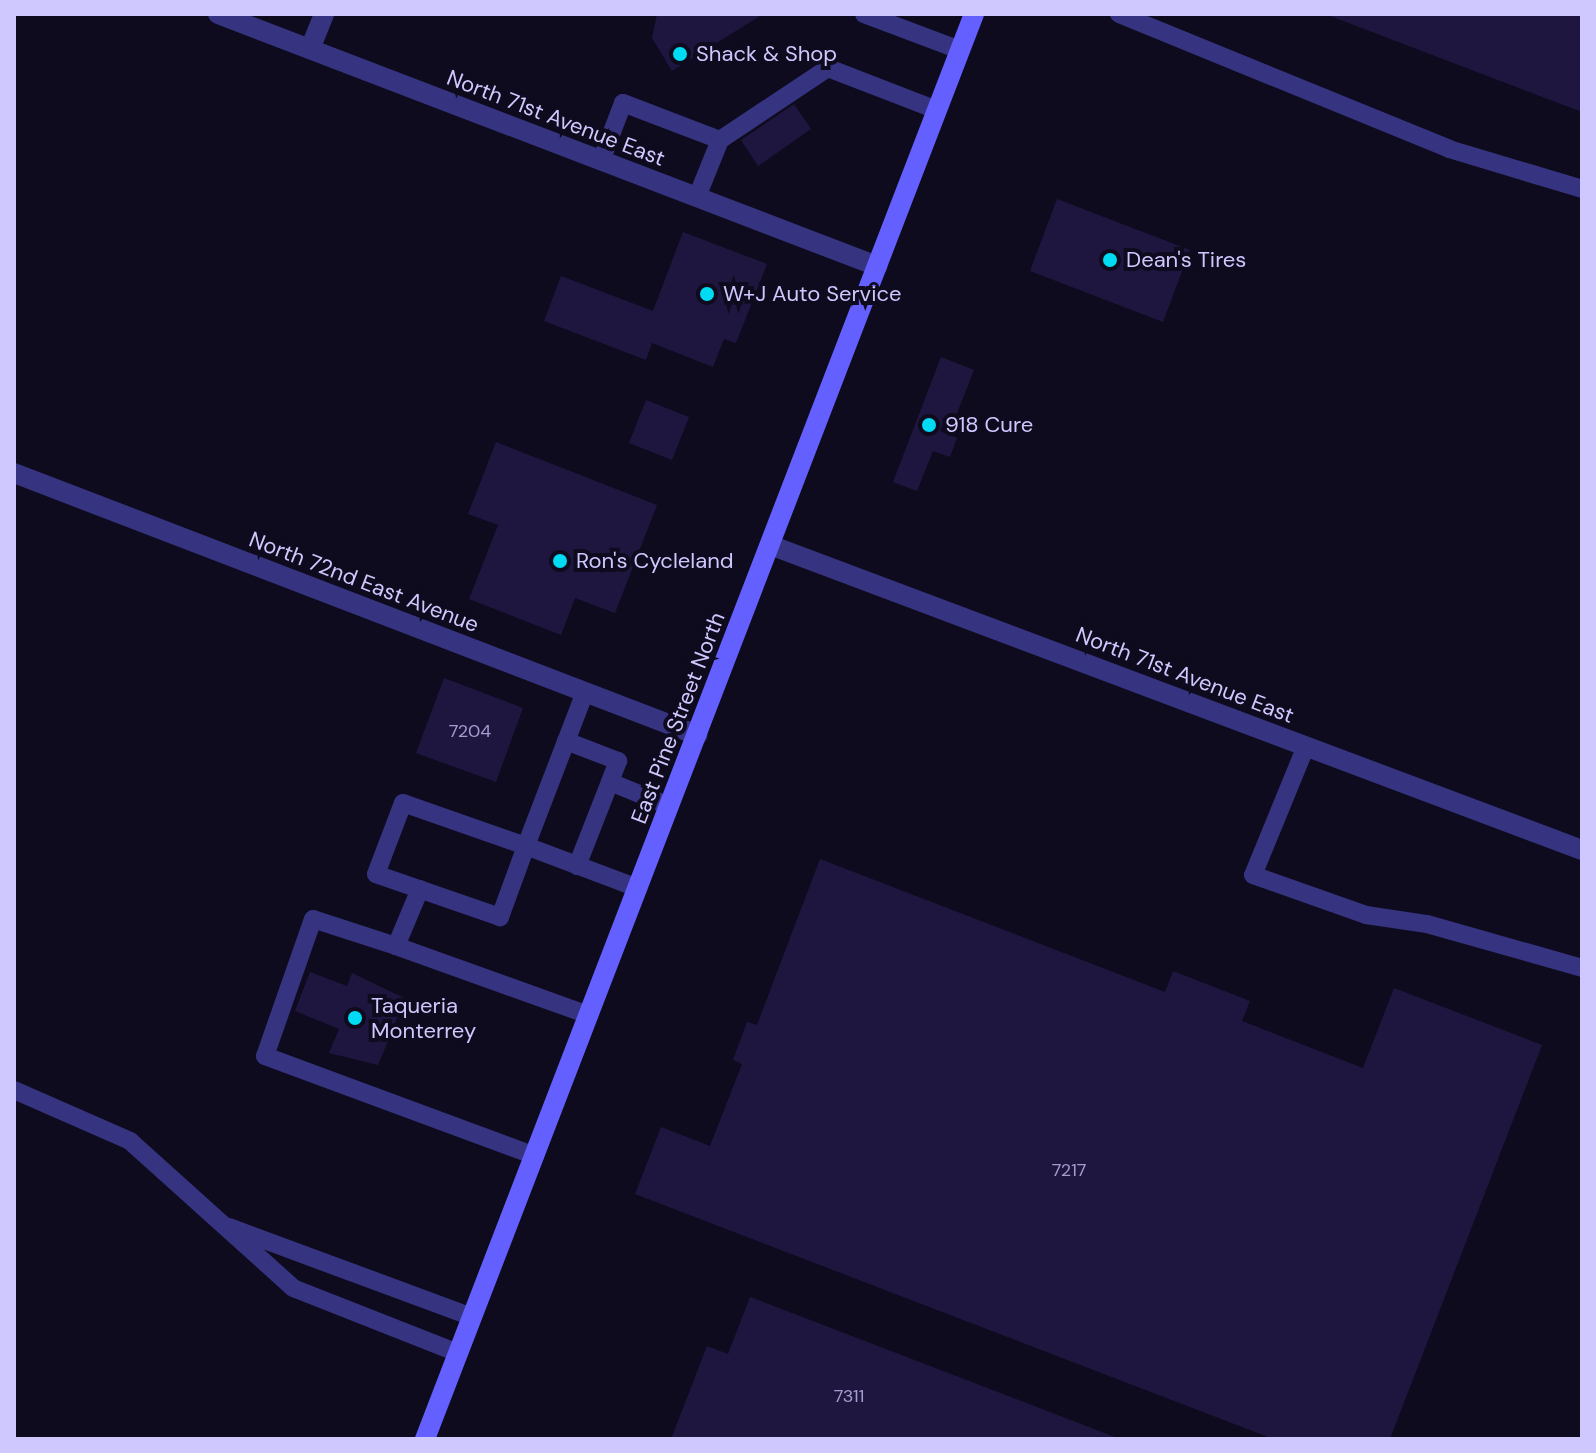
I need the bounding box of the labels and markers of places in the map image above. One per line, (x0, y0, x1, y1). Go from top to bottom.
place label: Shack & Shop (696, 41, 837, 67)
marker: Shack & Shop (671, 45, 689, 63)
place label: Dean's Tires (1126, 247, 1246, 273)
marker: Dean's Tires (1101, 251, 1119, 269)
place label: W+J Auto Service (723, 281, 902, 307)
marker: W+J Auto Service (698, 285, 716, 303)
place label: 918 Cure (945, 412, 1033, 438)
marker: 918 Cure (920, 416, 938, 434)
place label: Ron's Cycleland (576, 548, 734, 574)
marker: Ron's Cycleland (551, 552, 569, 570)
place label: Taqueria Monterrey (371, 992, 476, 1044)
marker: Taqueria Monterrey (346, 1009, 364, 1027)

